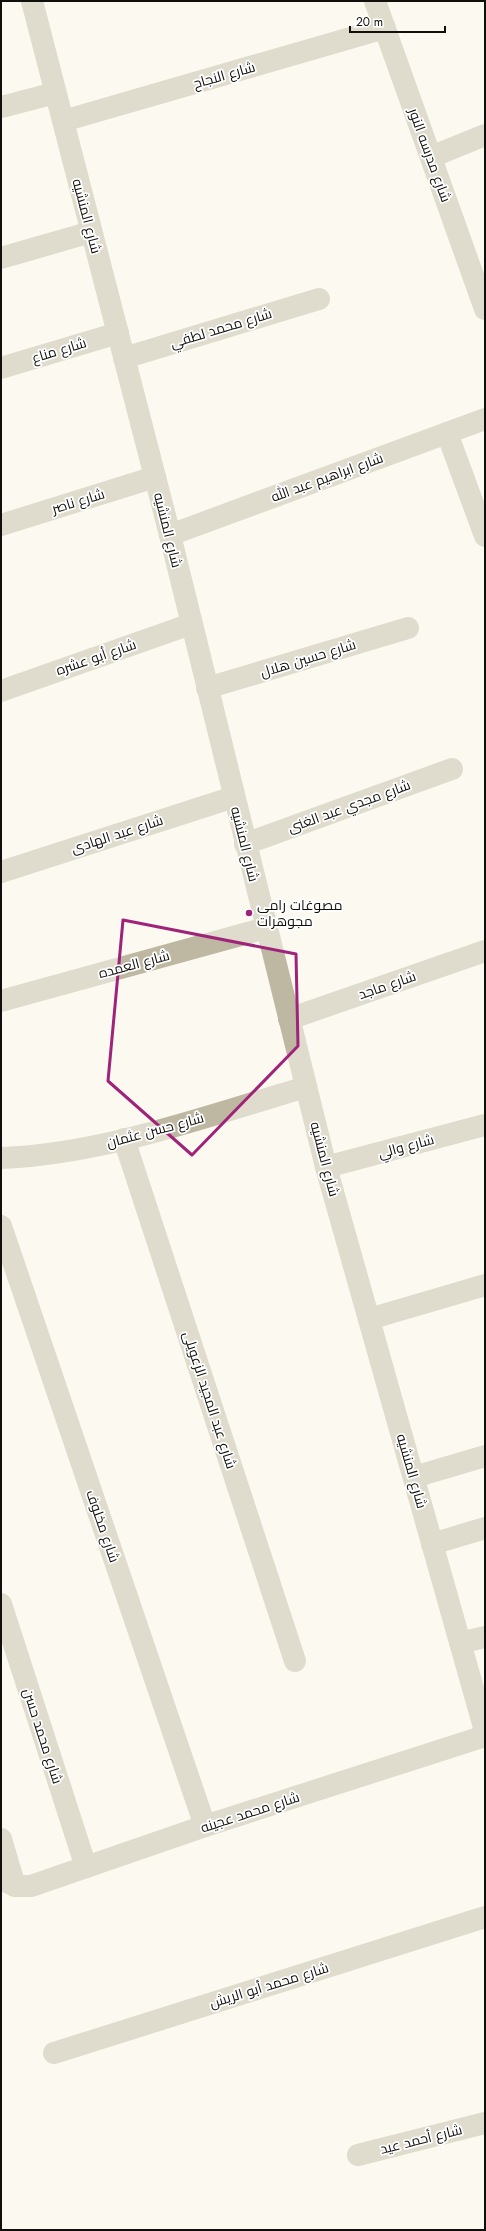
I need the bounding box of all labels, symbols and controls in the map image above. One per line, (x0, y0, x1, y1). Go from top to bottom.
scale bar (350, 8, 445, 34)
text: 20 m (356, 13, 383, 31)
street label: شارع النجاح (191, 57, 257, 93)
street label: شارع مدرسه النور (403, 104, 456, 205)
street label: شارع المنشيه (67, 176, 107, 256)
street label: شارع محمد لطفي (168, 303, 275, 355)
street label: شارع مناع (29, 332, 89, 368)
street label: شارع ابراهيم عبد الله (268, 447, 386, 507)
street label: شارع ناصر (48, 483, 107, 519)
street label: شارع المنشيه (149, 490, 187, 570)
street label: شارع أبو عشره (53, 634, 139, 680)
street label: شارع حسين هلال (258, 634, 358, 682)
street label: شارع مجدي عبد الغنى (285, 775, 414, 839)
street label: شارع المنشيه (226, 804, 264, 884)
street label: شارع عبد الهادى (68, 810, 166, 858)
place label: مصوغات رامى مجوهرات (257, 895, 343, 931)
marker: مصوغات رامى مجوهرات (244, 908, 254, 918)
street label: شارع العمده (96, 945, 172, 983)
street label: شارع ماجد (356, 966, 418, 1004)
street label: شارع حسن عثمان (104, 1107, 206, 1153)
street label: شارع المنشيه (305, 1119, 345, 1199)
street label: شارع والي (376, 1129, 437, 1165)
street label: شارع عبد المجيد الزعويلى (178, 1329, 242, 1471)
street label: شارع المنشيه (392, 1431, 432, 1511)
street label: شارع مخلوف (81, 1487, 125, 1565)
street label: شارع محمد حسن (18, 1686, 68, 1786)
street label: شارع محمد عجينه (198, 1787, 302, 1837)
street label: شارع محمد أبو الريش (207, 1957, 331, 2013)
street label: شارع أحمد عيد (378, 2119, 464, 2159)

